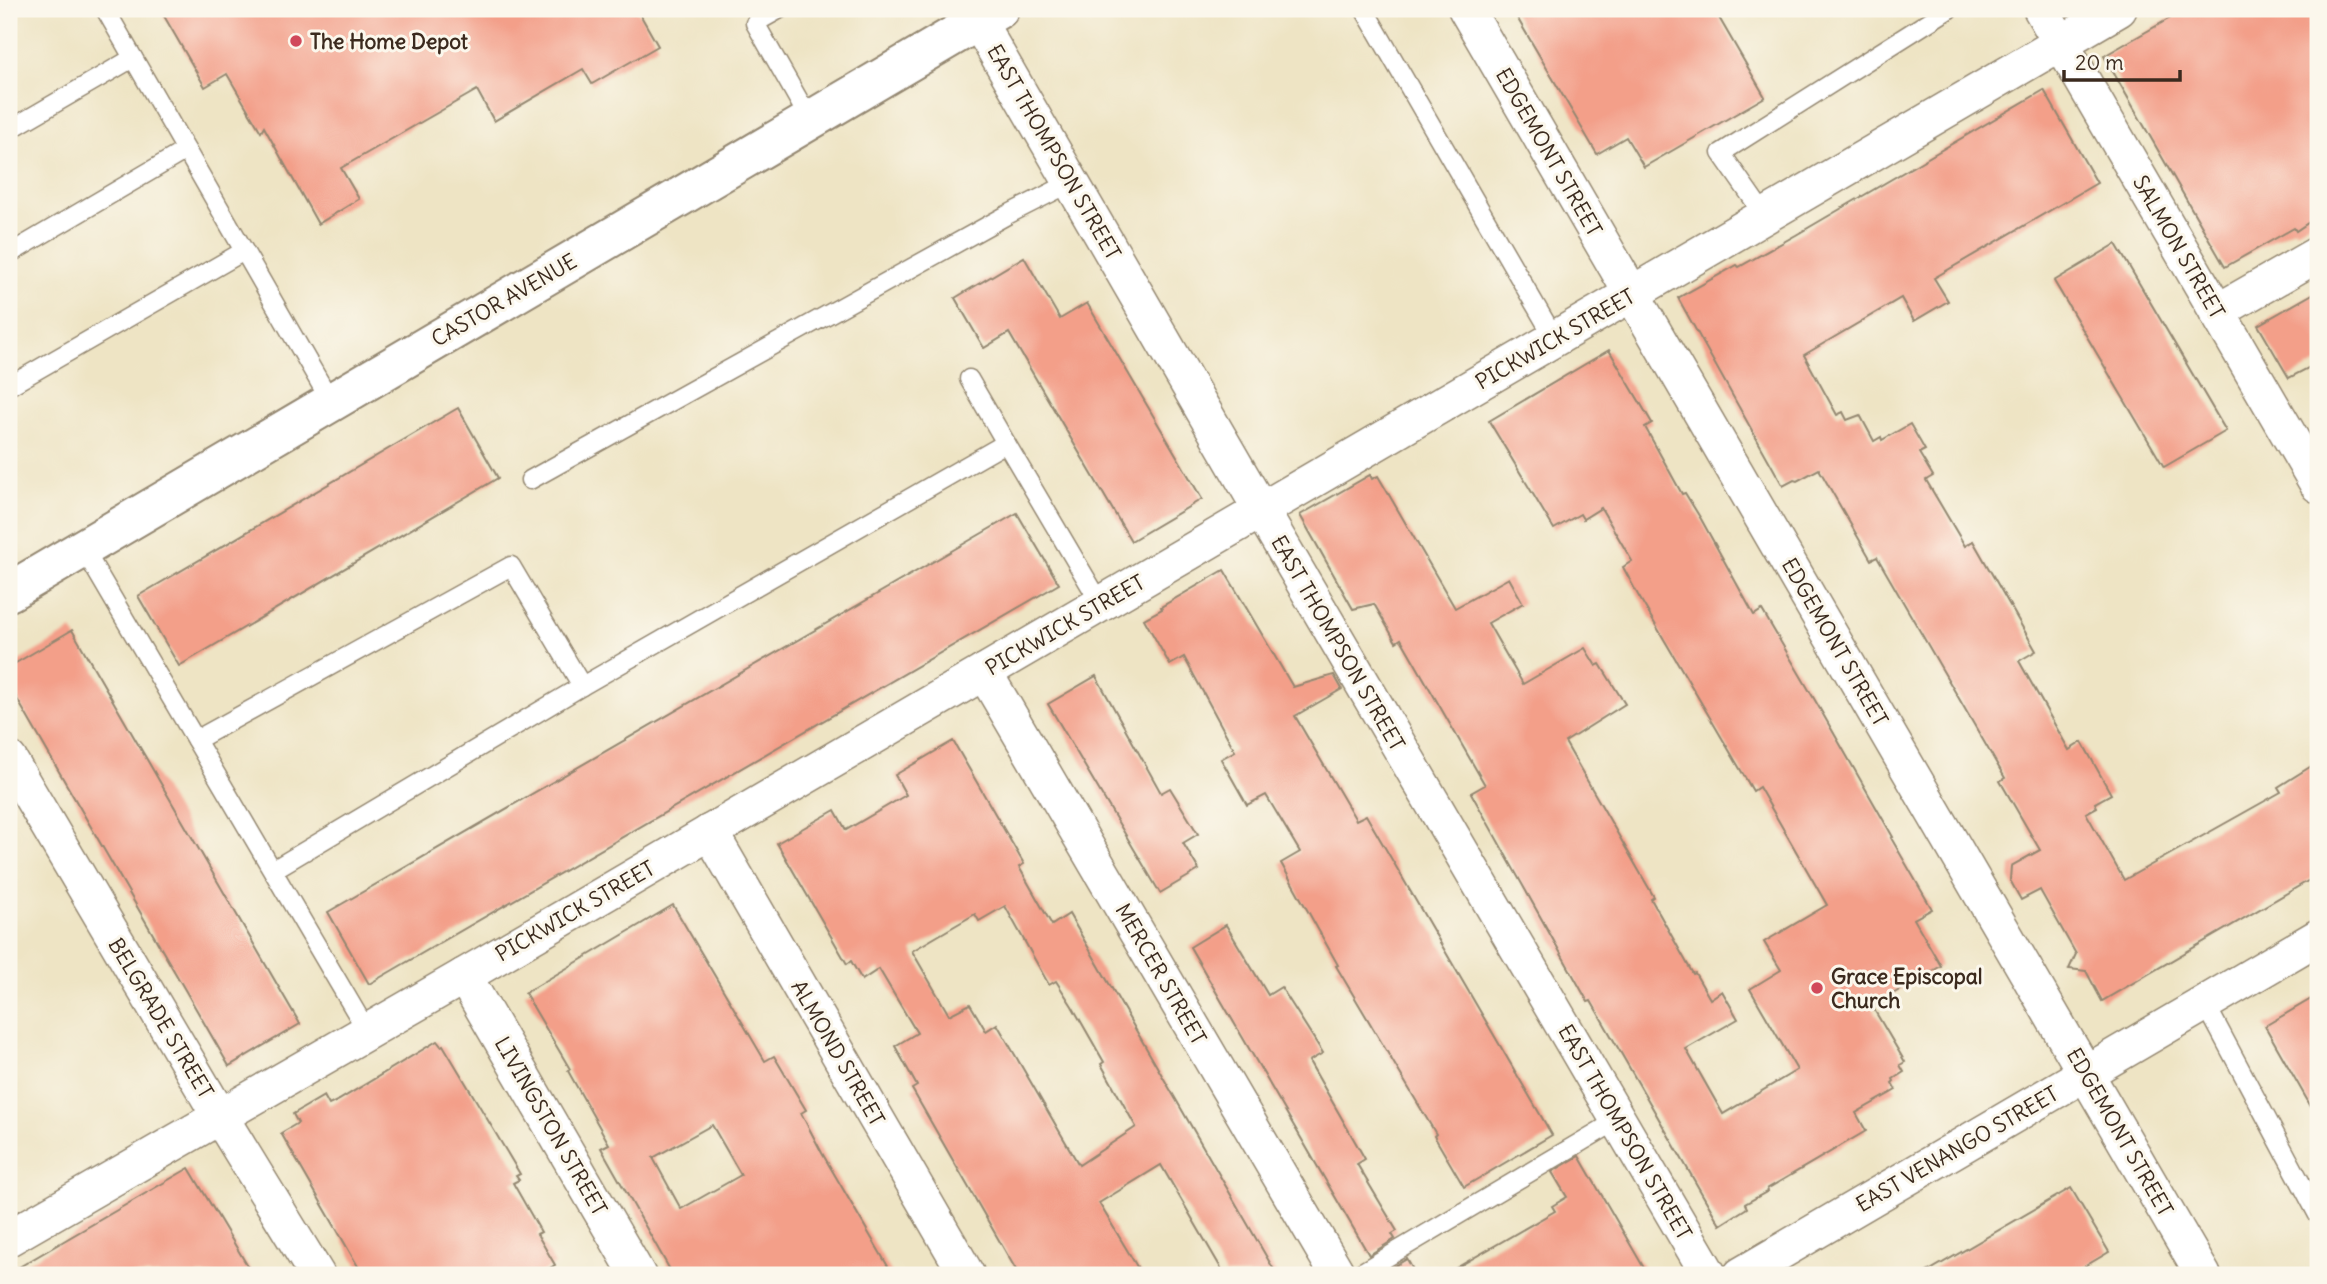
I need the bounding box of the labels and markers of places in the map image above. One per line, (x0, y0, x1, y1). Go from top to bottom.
place label: The Home Depot (310, 28, 469, 55)
marker: The Home Depot (288, 33, 304, 49)
place label: Grace Episcopal Church (1831, 963, 1982, 1014)
marker: Grace Episcopal Church (1809, 980, 1825, 996)

